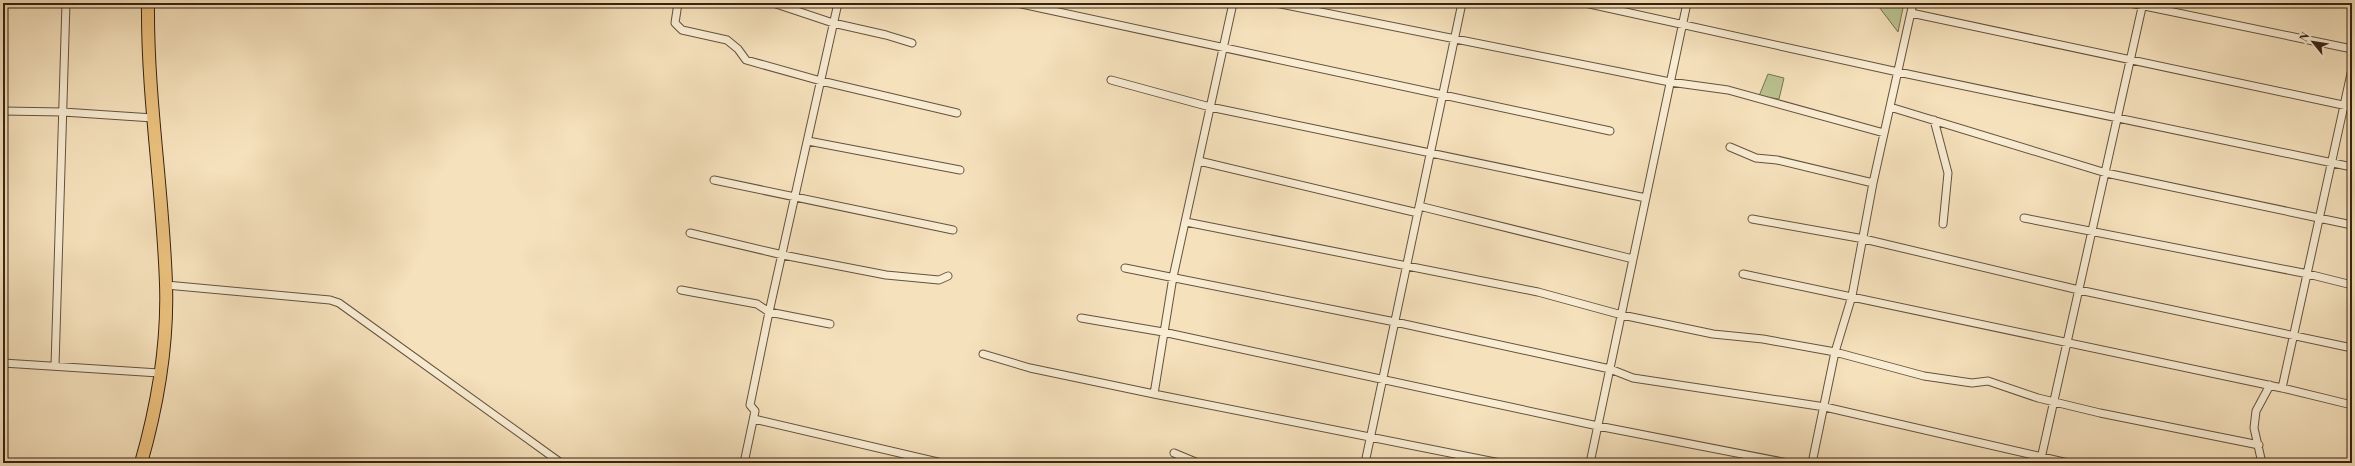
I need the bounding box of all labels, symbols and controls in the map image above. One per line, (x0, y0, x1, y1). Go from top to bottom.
north arrow (2293, 22, 2333, 62)
text: N (2297, 30, 2314, 45)

